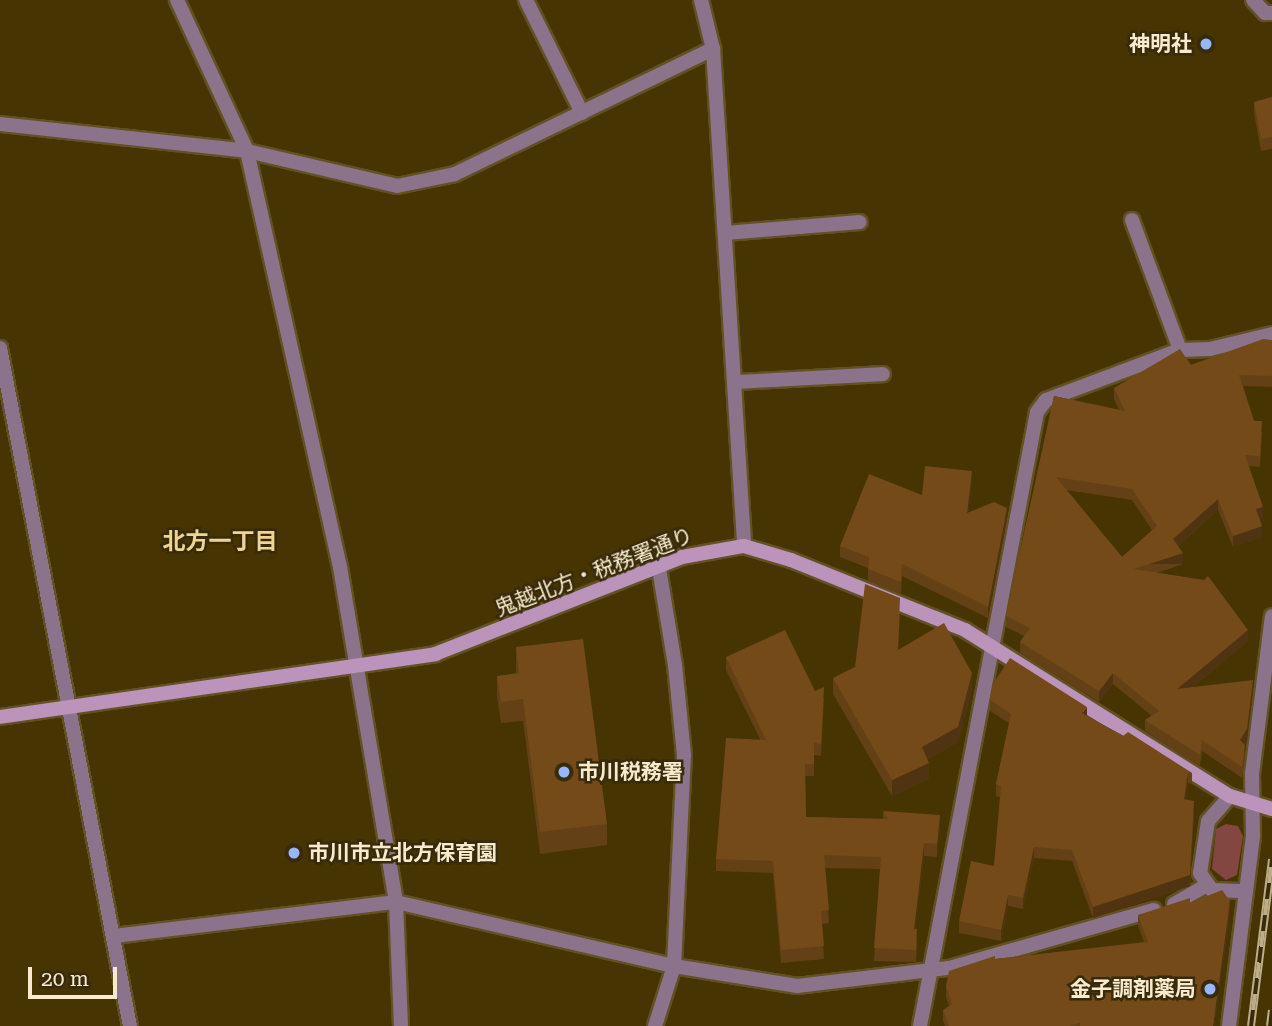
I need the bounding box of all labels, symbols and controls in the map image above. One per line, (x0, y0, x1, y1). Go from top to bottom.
place label: 神明社 (1129, 31, 1192, 57)
marker: 神明社 (1198, 36, 1214, 52)
street label: 鬼越北方・税務署通り (491, 523, 697, 621)
district label: 北方一丁目 (163, 528, 277, 556)
place label: 市川税務署 (578, 759, 683, 785)
marker: 市川税務署 (556, 764, 572, 780)
place label: 市川市立北方保育園 (308, 840, 497, 866)
marker: 市川市立北方保育園 (286, 845, 302, 861)
scale bar (32, 953, 121, 997)
text: 20 m (41, 967, 89, 991)
place label: 金子調剤薬局 (1070, 976, 1196, 1002)
marker: 金子調剤薬局 (1202, 981, 1218, 997)

